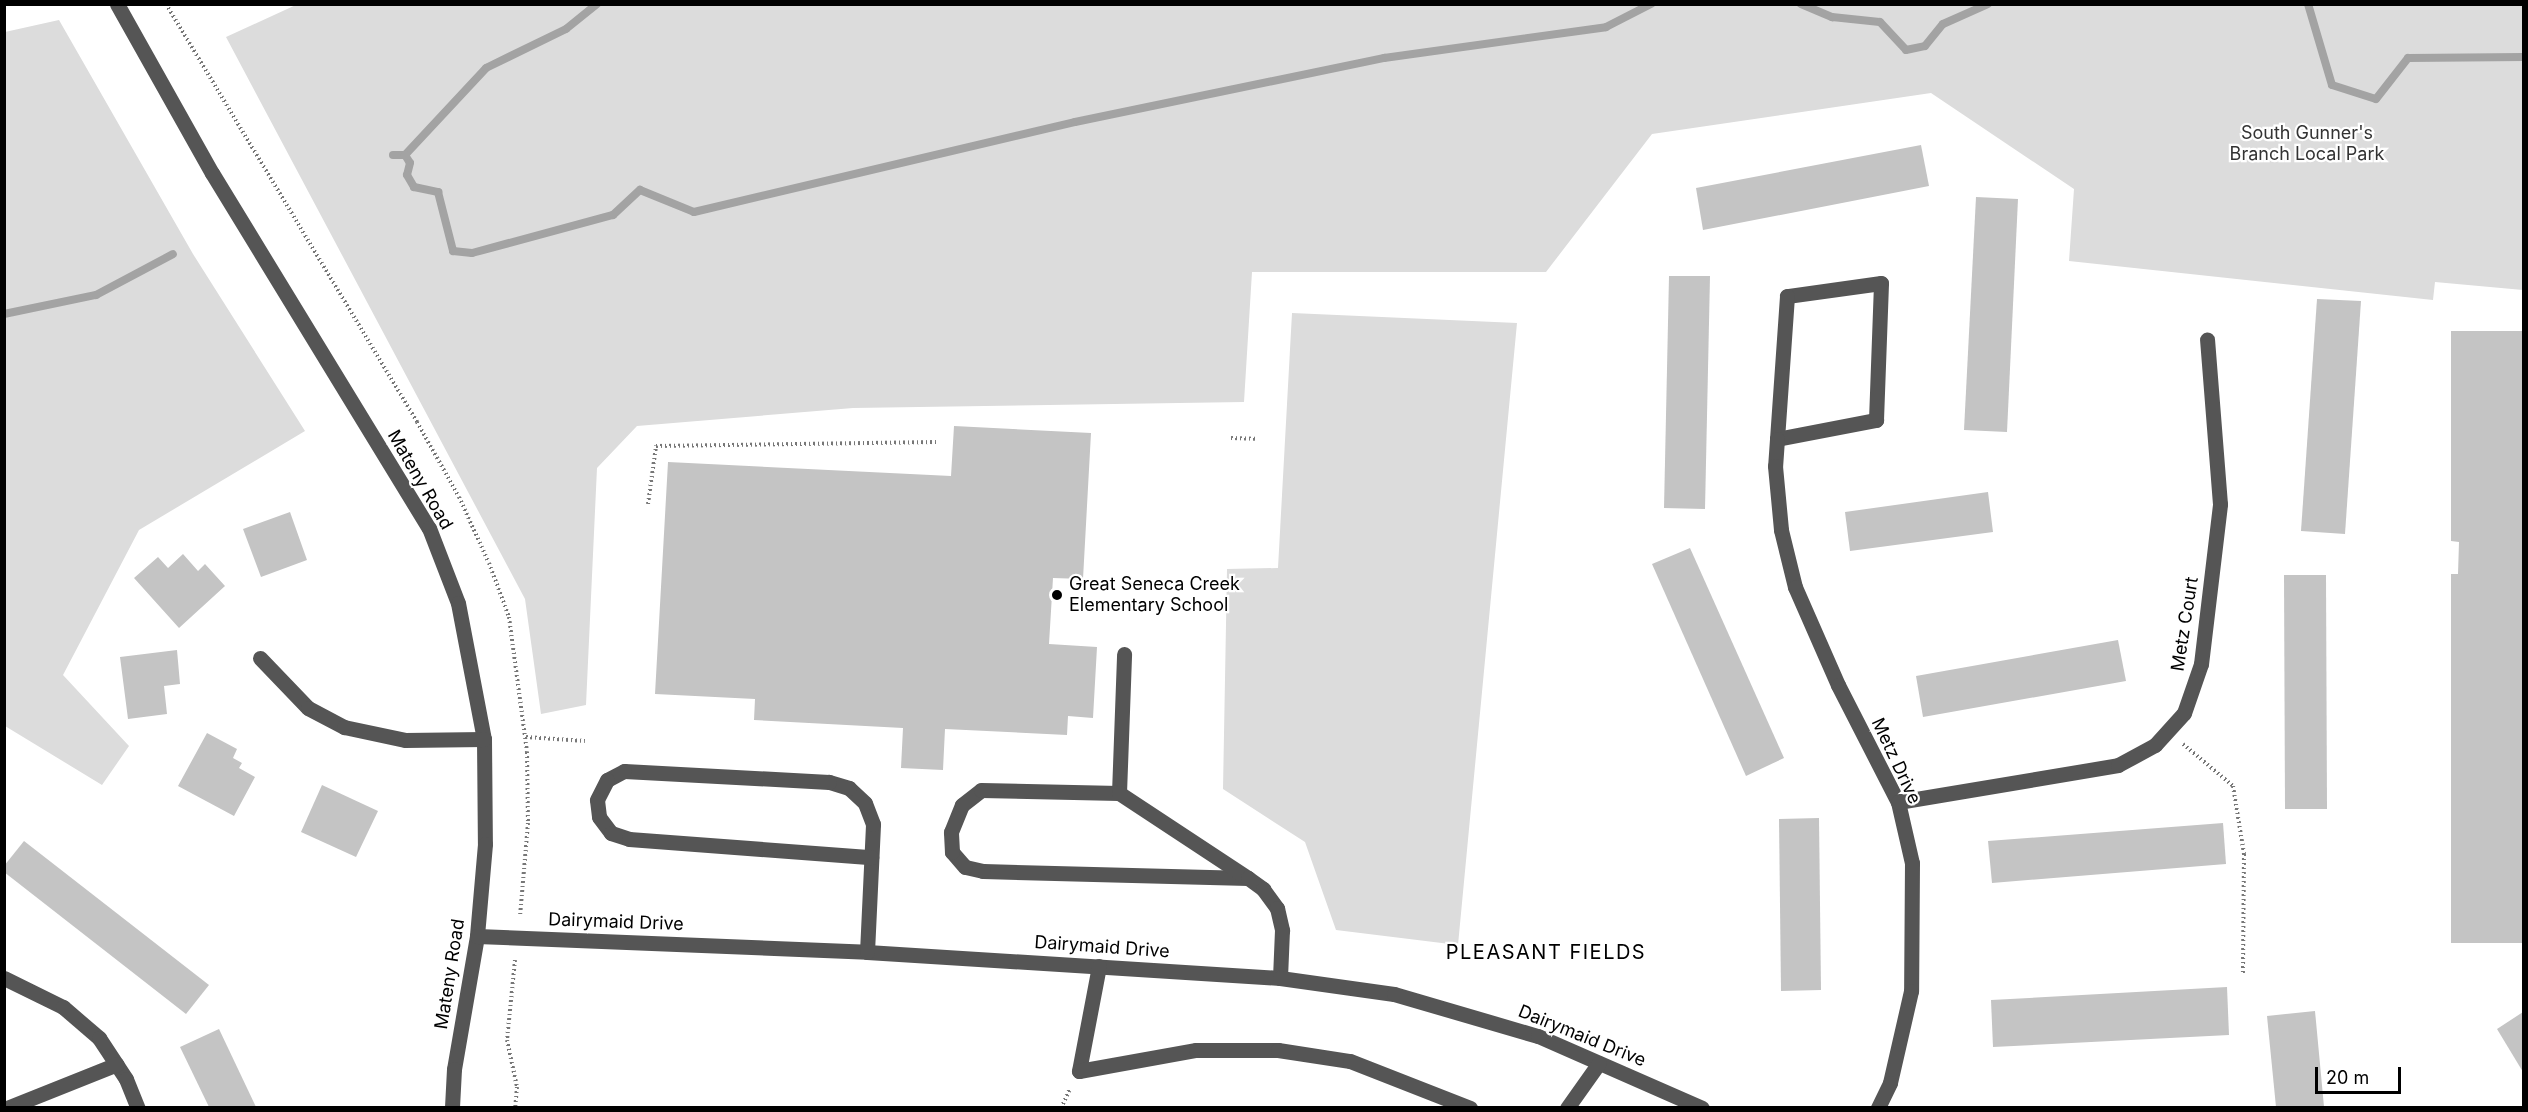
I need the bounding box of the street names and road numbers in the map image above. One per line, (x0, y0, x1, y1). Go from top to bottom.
street label: Mateny Road (383, 426, 457, 534)
street label: Metz Court (2167, 575, 2203, 673)
street label: Metz Drive (1867, 715, 1925, 807)
street label: Dairymaid Drive (548, 909, 684, 935)
street label: Mateny Road (431, 917, 469, 1031)
street label: Dairymaid Drive (1034, 931, 1170, 963)
street label: Dairymaid Drive (1515, 1001, 1649, 1071)

